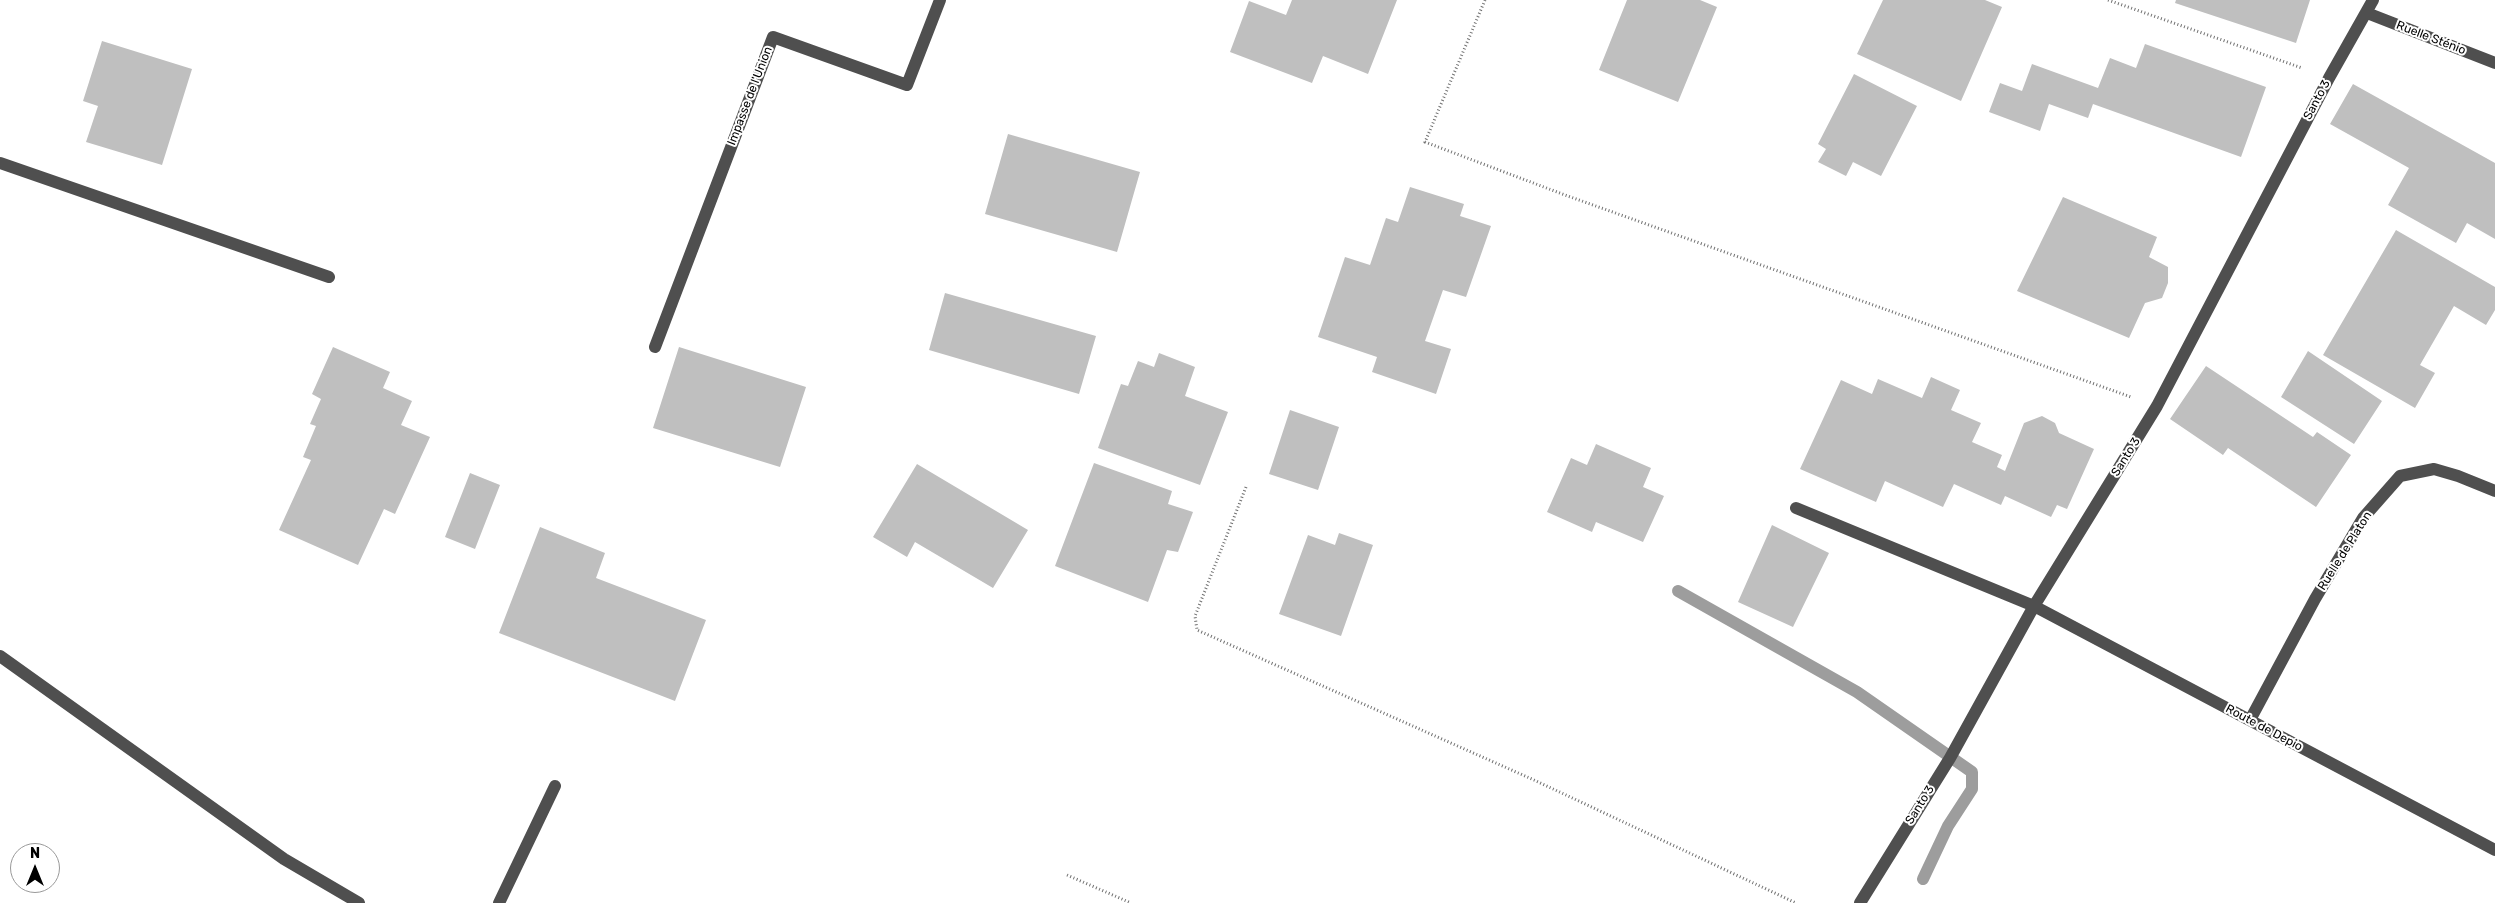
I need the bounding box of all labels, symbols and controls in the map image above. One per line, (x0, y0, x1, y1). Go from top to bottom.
street label: Ruelle Sténio (2394, 18, 2468, 58)
street label: Impasse de l'Union (725, 45, 775, 147)
street label: Santo 3 (2301, 78, 2333, 122)
street label: Santo 3 (2108, 435, 2144, 479)
street label: Ruelle de Platon (2315, 509, 2375, 593)
street label: Route de Depio (2223, 702, 2305, 754)
street label: Santo 3 (1902, 783, 1938, 827)
north arrow (10, 843, 60, 893)
text: N (30, 845, 40, 862)

